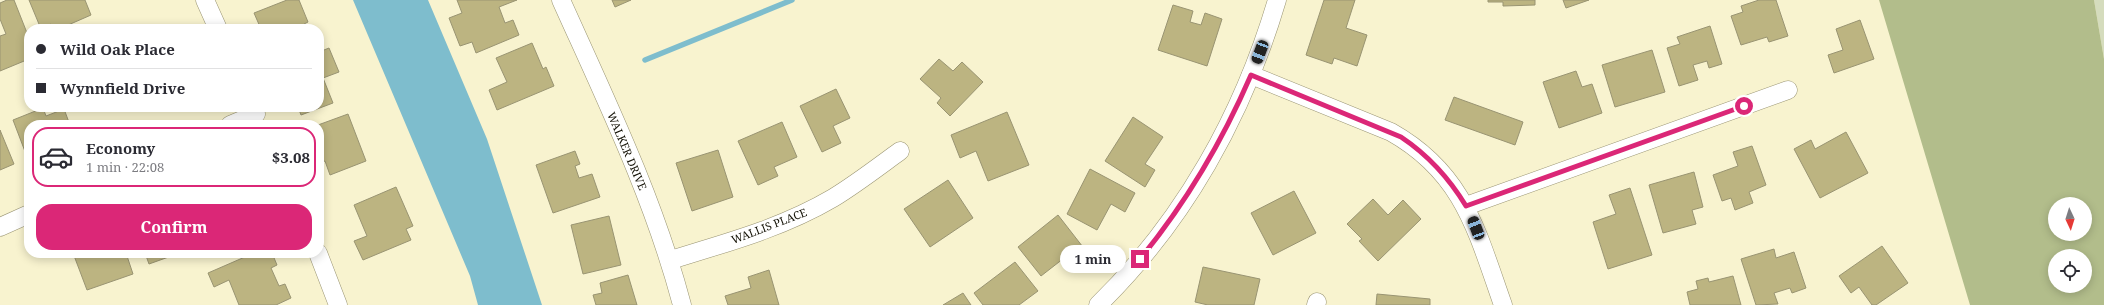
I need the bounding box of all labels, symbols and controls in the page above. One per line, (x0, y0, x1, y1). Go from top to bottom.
text: Wild Oak Place (60, 39, 175, 59)
car (1250, 39, 1270, 65)
text: Wynnfield Drive (60, 78, 185, 98)
route start (1735, 97, 1753, 115)
street label: WALKER DRIVE (604, 109, 651, 192)
text: Economy (86, 138, 155, 158)
icon: car (38, 139, 74, 175)
text: $3.08 (272, 147, 310, 167)
text: 1 min · 22:08 (86, 158, 164, 176)
north arrow (2048, 197, 2092, 241)
map controls (2048, 197, 2092, 293)
button: Confirm (36, 204, 312, 250)
street label: WALLIS PLACE (729, 204, 809, 247)
car (1466, 215, 1486, 241)
callout: 1 min (1060, 245, 1126, 273)
button: locate (2048, 249, 2092, 293)
text: 1 min (1075, 250, 1111, 268)
route end (1131, 250, 1149, 268)

